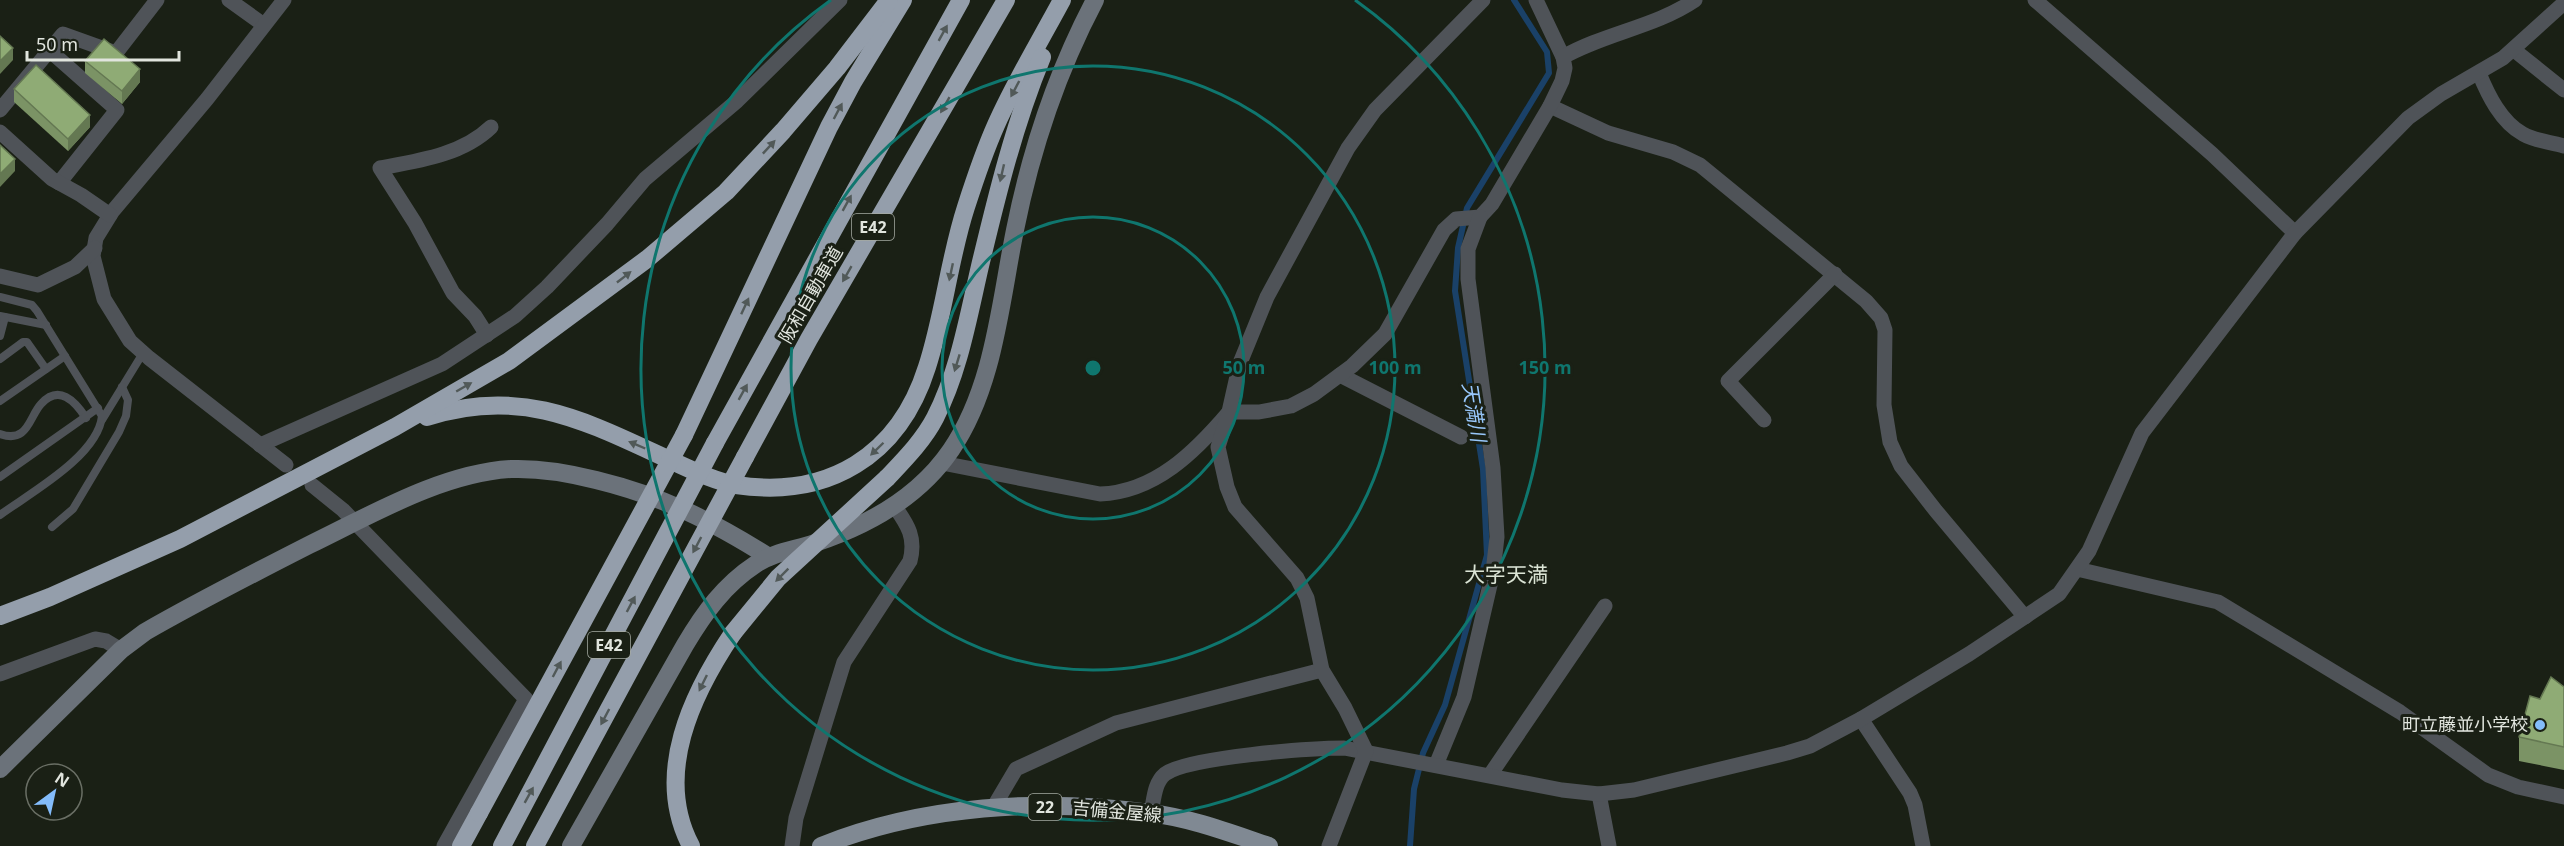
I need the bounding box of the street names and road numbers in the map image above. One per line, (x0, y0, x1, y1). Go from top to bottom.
road number: E42 (852, 214, 894, 240)
street label: 阪和自動車道 (773, 242, 848, 347)
road number: E42 (588, 632, 630, 658)
road number: 22 (1028, 794, 1062, 820)
street label: 吉備金屋線 (1071, 795, 1163, 827)

